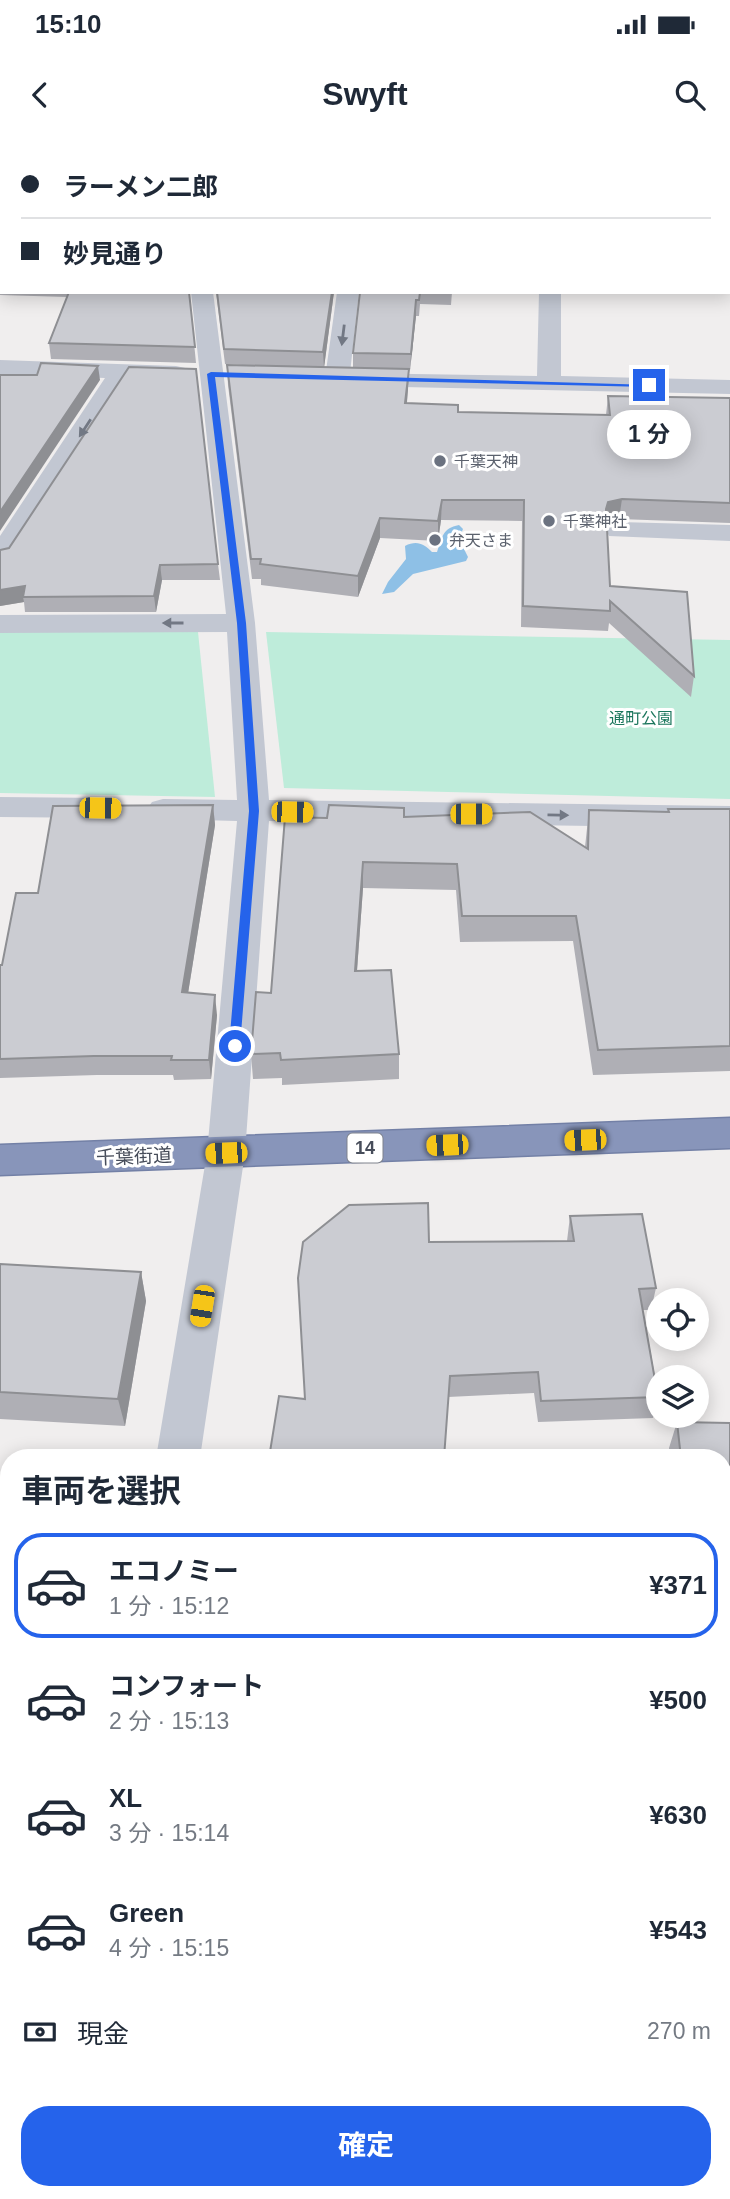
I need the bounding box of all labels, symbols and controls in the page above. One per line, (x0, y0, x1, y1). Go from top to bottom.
text: 15:10 (35, 9, 102, 39)
icon: back (21, 76, 59, 114)
text: Swyft (322, 76, 408, 112)
icon: search (671, 76, 709, 114)
text: ラーメン二郎 (63, 172, 218, 202)
text: 妙見通り (63, 239, 167, 269)
one-way arrow (337, 324, 348, 346)
route end (633, 369, 665, 401)
callout: 1 分 (607, 410, 691, 458)
one-way arrow (78, 418, 91, 438)
text: 1 分 (628, 421, 670, 447)
marker: 千葉天神 (432, 453, 448, 469)
place label: 千葉天神 (454, 453, 518, 470)
marker: 千葉神社 (541, 513, 557, 529)
place label: 千葉神社 (563, 513, 627, 530)
marker: 弁天さま (427, 532, 443, 548)
place label: 弁天さま (449, 532, 513, 549)
one-way arrow (162, 617, 184, 629)
park label: 通町公園 (609, 710, 673, 727)
car (79, 797, 122, 819)
car (271, 801, 314, 823)
car (451, 804, 493, 825)
one-way arrow (547, 809, 569, 821)
route start (219, 1030, 251, 1062)
car (564, 1129, 607, 1151)
road number: 14 (348, 1133, 382, 1163)
car (426, 1134, 469, 1156)
car (205, 1142, 248, 1164)
street label: 千葉街道 (96, 1145, 172, 1168)
car (189, 1284, 216, 1328)
map controls (646, 1288, 709, 1428)
button: locate (646, 1288, 709, 1351)
button: layers (646, 1365, 709, 1428)
text: 車両を選択 (21, 1473, 181, 1509)
icon: car (25, 1554, 88, 1617)
text: エコノミー (109, 1556, 239, 1586)
text: ¥371 (649, 1570, 707, 1600)
text: 1 分 · 15:12 (109, 1593, 229, 1619)
icon: car (25, 1669, 88, 1732)
text: コンフォート (109, 1671, 264, 1701)
text: ¥500 (649, 1685, 707, 1715)
text: 2 分 · 15:13 (109, 1708, 229, 1734)
text: XL (109, 1783, 142, 1813)
icon: car (25, 1784, 88, 1847)
text: ¥630 (649, 1800, 707, 1830)
text: 3 分 · 15:14 (109, 1820, 229, 1846)
text: Green (109, 1898, 184, 1928)
icon: car (25, 1899, 88, 1962)
text: ¥543 (649, 1915, 707, 1945)
text: 4 分 · 15:15 (109, 1935, 229, 1961)
icon: cash (21, 2013, 59, 2051)
text: 270 m (647, 2018, 711, 2044)
text: 現金 (77, 2019, 129, 2049)
button: 確定 (21, 2106, 711, 2186)

